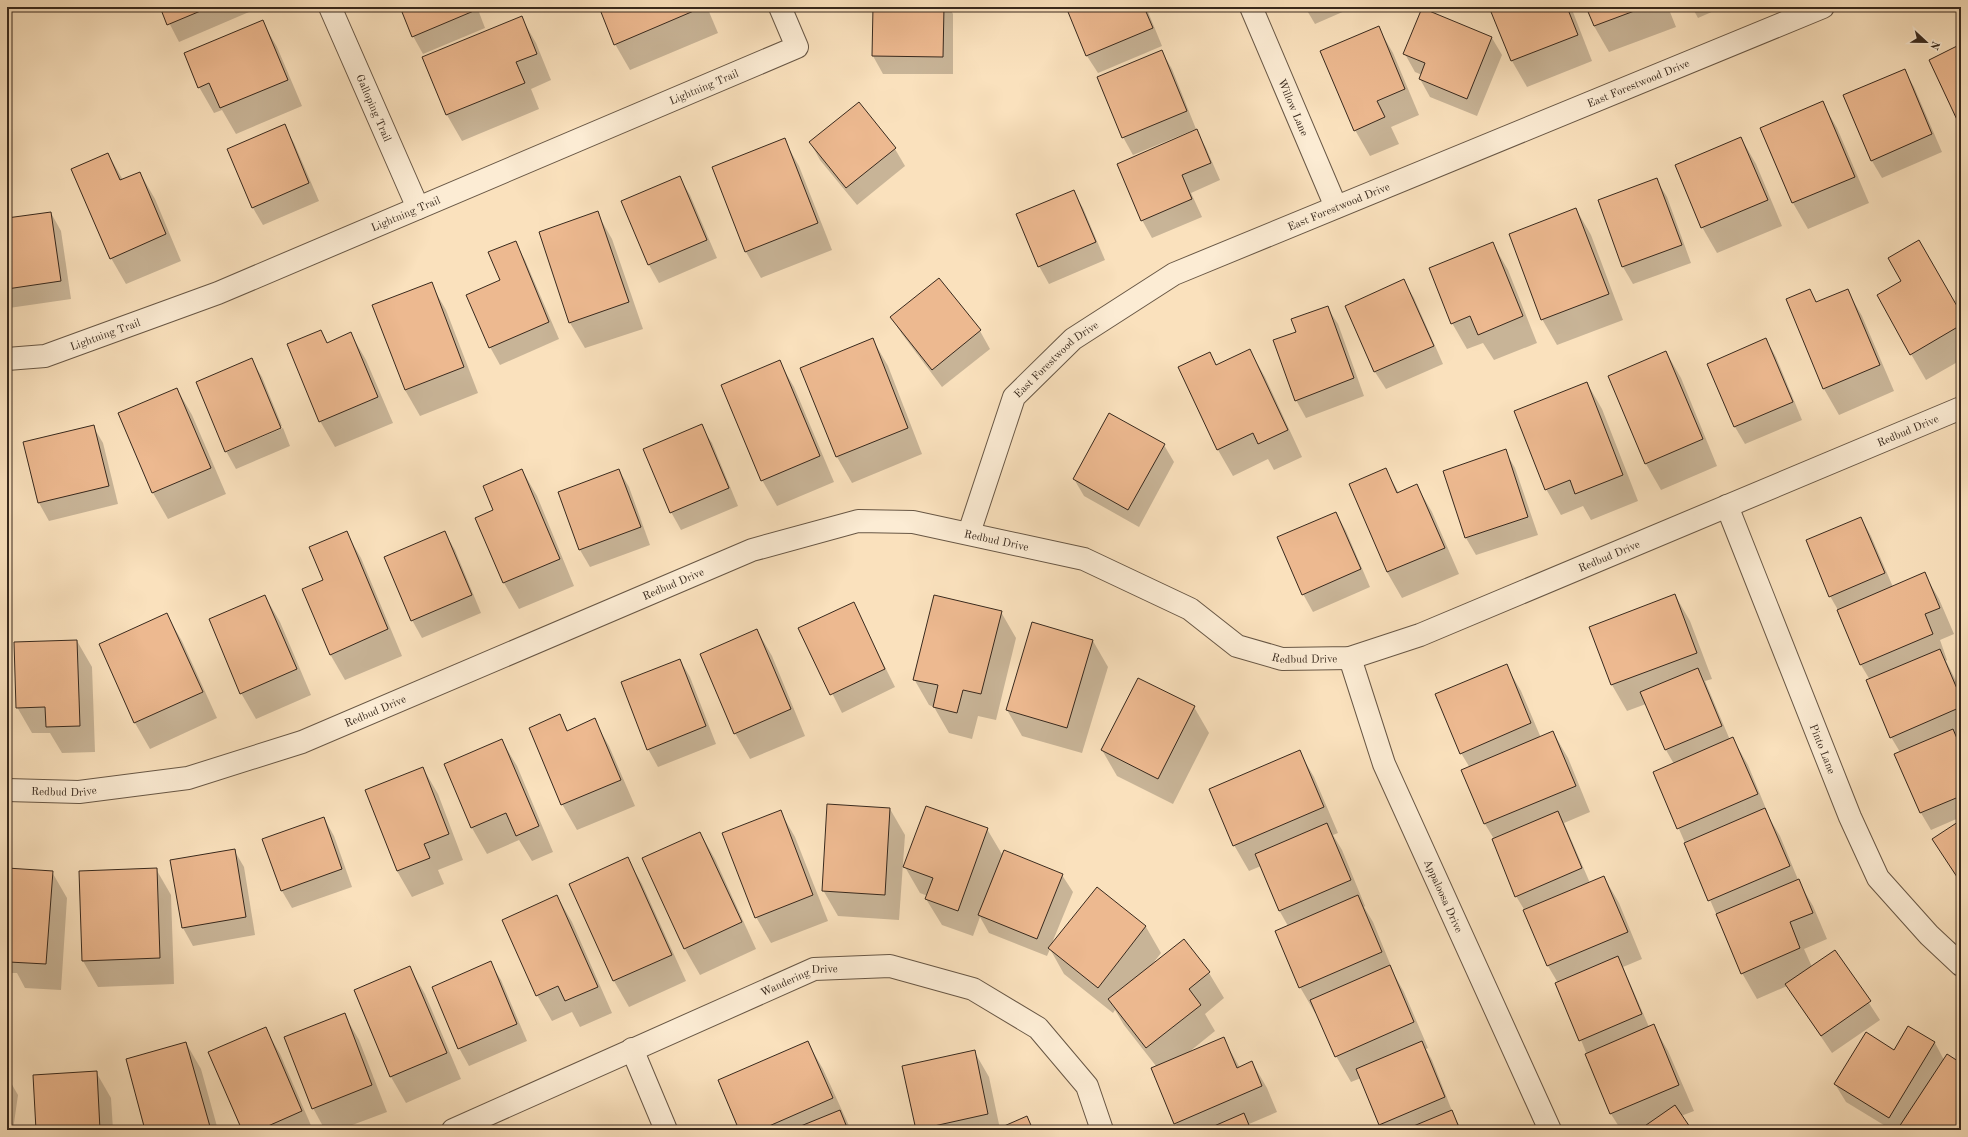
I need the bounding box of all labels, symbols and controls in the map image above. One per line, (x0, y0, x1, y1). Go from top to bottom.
north arrow (1906, 22, 1946, 62)
text: N (1927, 39, 1941, 52)
street label: East Forestwood Drive (1586, 59, 1691, 110)
street label: Lightning Trail (668, 68, 740, 108)
street label: Galloping Trail (353, 73, 392, 144)
street label: Willow Lane (1275, 78, 1309, 138)
street label: East Forestwood Drive (1286, 182, 1392, 234)
street label: Lightning Trail (370, 195, 442, 234)
street label: Lightning Trail (69, 318, 142, 353)
street label: East Forestwood Drive (1013, 320, 1101, 401)
street label: Redbud Drive (1876, 414, 1941, 450)
street label: Redbud Drive (963, 529, 1029, 554)
street label: Redbud Drive (1577, 539, 1642, 575)
street label: Redbud Drive (641, 567, 706, 603)
street label: Redbud Drive (1270, 652, 1337, 666)
street label: Redbud Drive (343, 694, 408, 730)
street label: Pinto Lane (1807, 723, 1836, 776)
street label: Redbud Drive (31, 786, 97, 799)
street label: Appaloosa Drive (1421, 858, 1464, 935)
street label: Wandering Drive (759, 964, 838, 999)

